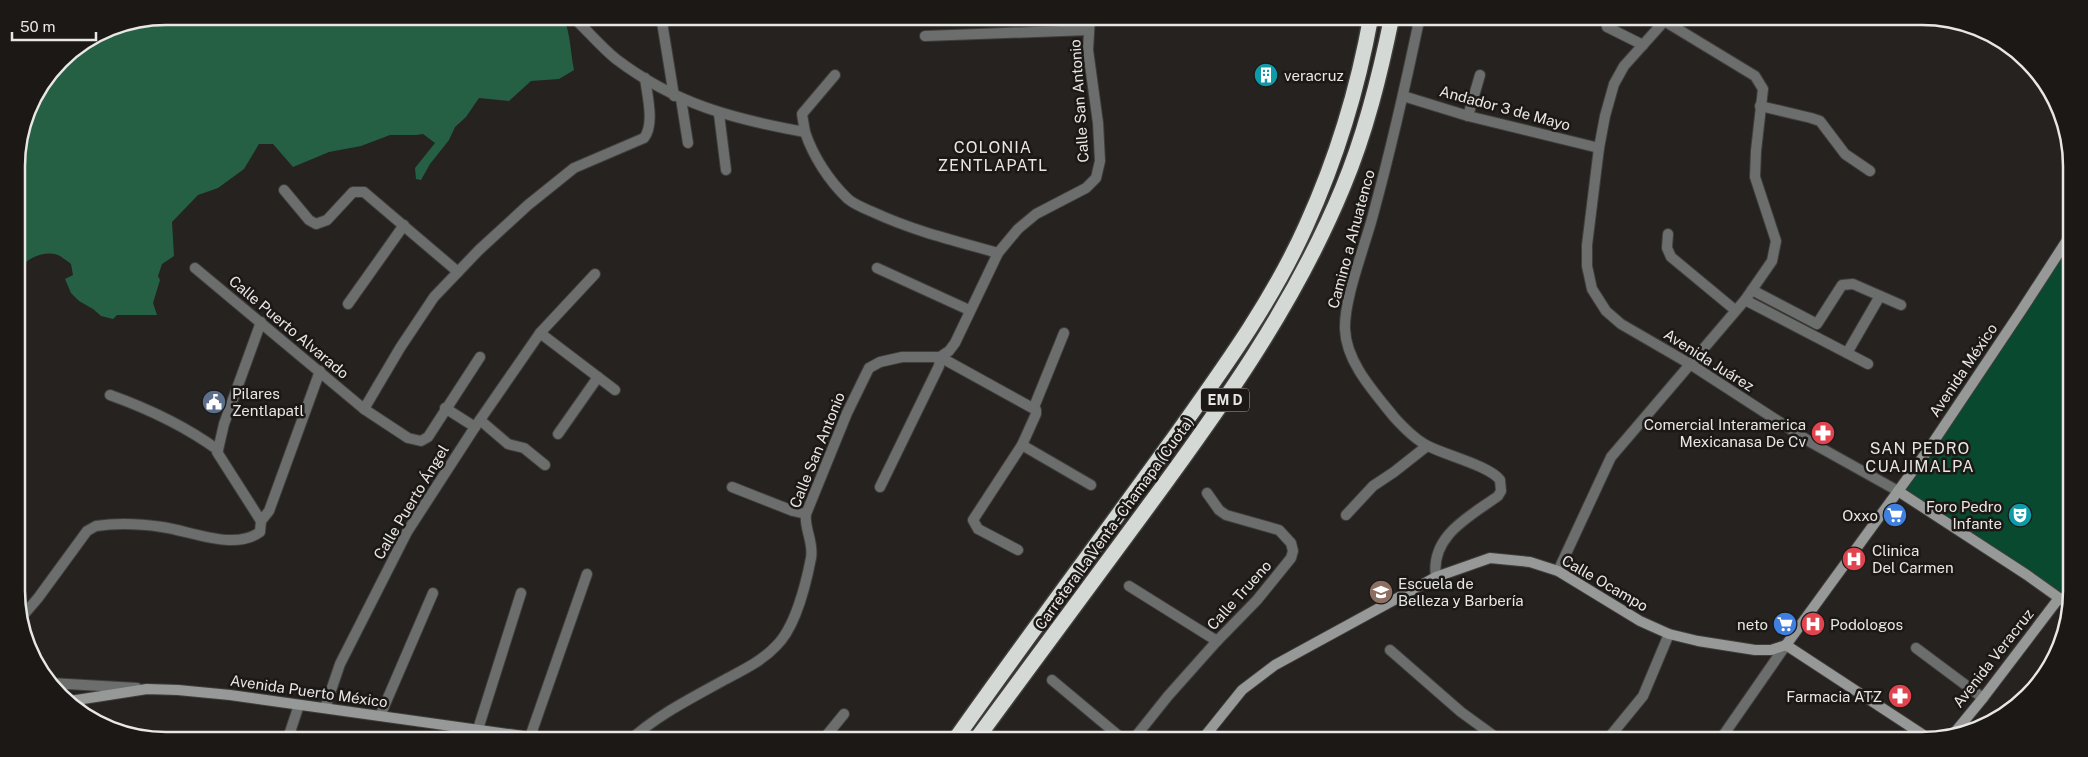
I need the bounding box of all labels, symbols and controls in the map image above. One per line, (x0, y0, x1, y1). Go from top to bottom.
scale bar (12, 10, 96, 42)
text: 50 m (20, 18, 55, 35)
street label: Calle San Antonio (1066, 39, 1092, 163)
building icon: veracruz (1253, 62, 1279, 88)
place label: veracruz (1284, 67, 1344, 84)
street label: Andador 3 de Mayo (1438, 82, 1572, 134)
district label: COLONIA ZENTLAPATL (938, 138, 1048, 175)
street label: Camino a Ahuatenco (1324, 168, 1378, 310)
street label: Calle Puerto Alvarado (226, 272, 352, 382)
street label: Avenida México (1926, 320, 2000, 420)
street label: Avenida Juárez (1661, 325, 1757, 395)
place label: Pilares Zentlapatl (232, 385, 304, 419)
road number: EM D (1201, 388, 1249, 412)
public building icon: Pilares Zentlapatl (201, 389, 227, 415)
street label: Calle San Antonio (786, 390, 848, 510)
street label: Carretera La Venta - Chamapa (Cuota) (1031, 413, 1197, 633)
place label: Comercial Interamerica Mexicanasa De Cv (1644, 416, 1806, 450)
pharmacy icon: Comercial Interamerica Mexicanasa De Cv (1810, 420, 1836, 446)
district label: SAN PEDRO CUAJIMALPA (1865, 439, 1975, 476)
street label: Calle Puerto Ángel (370, 442, 452, 562)
place label: Foro Pedro Infante (1926, 498, 2002, 532)
supermarket icon: Oxxo (1882, 502, 1908, 528)
theatre icon: Foro Pedro Infante (2007, 502, 2033, 528)
place label: Oxxo (1842, 507, 1878, 524)
place label: Clinica Del Carmen (1872, 542, 1954, 576)
hospital icon: Clinica Del Carmen (1841, 546, 1867, 572)
street label: Calle Ocampo (1559, 551, 1651, 615)
street label: Calle Trueno (1203, 557, 1275, 633)
place label: Escuela de Belleza y Barbería (1398, 575, 1524, 609)
school or university icon: Escuela de Belleza y Barbería (1368, 579, 1394, 605)
street label: Avenida Veracruz (1949, 605, 2037, 711)
supermarket icon: neto (1772, 611, 1798, 637)
hospital icon: Podologos (1800, 611, 1826, 637)
place label: neto (1737, 616, 1768, 633)
place label: Podologos (1830, 616, 1903, 633)
street label: Avenida Puerto México (229, 672, 389, 710)
pharmacy icon: Farmacia ATZ (1887, 683, 1913, 709)
place label: Farmacia ATZ (1786, 688, 1882, 705)

